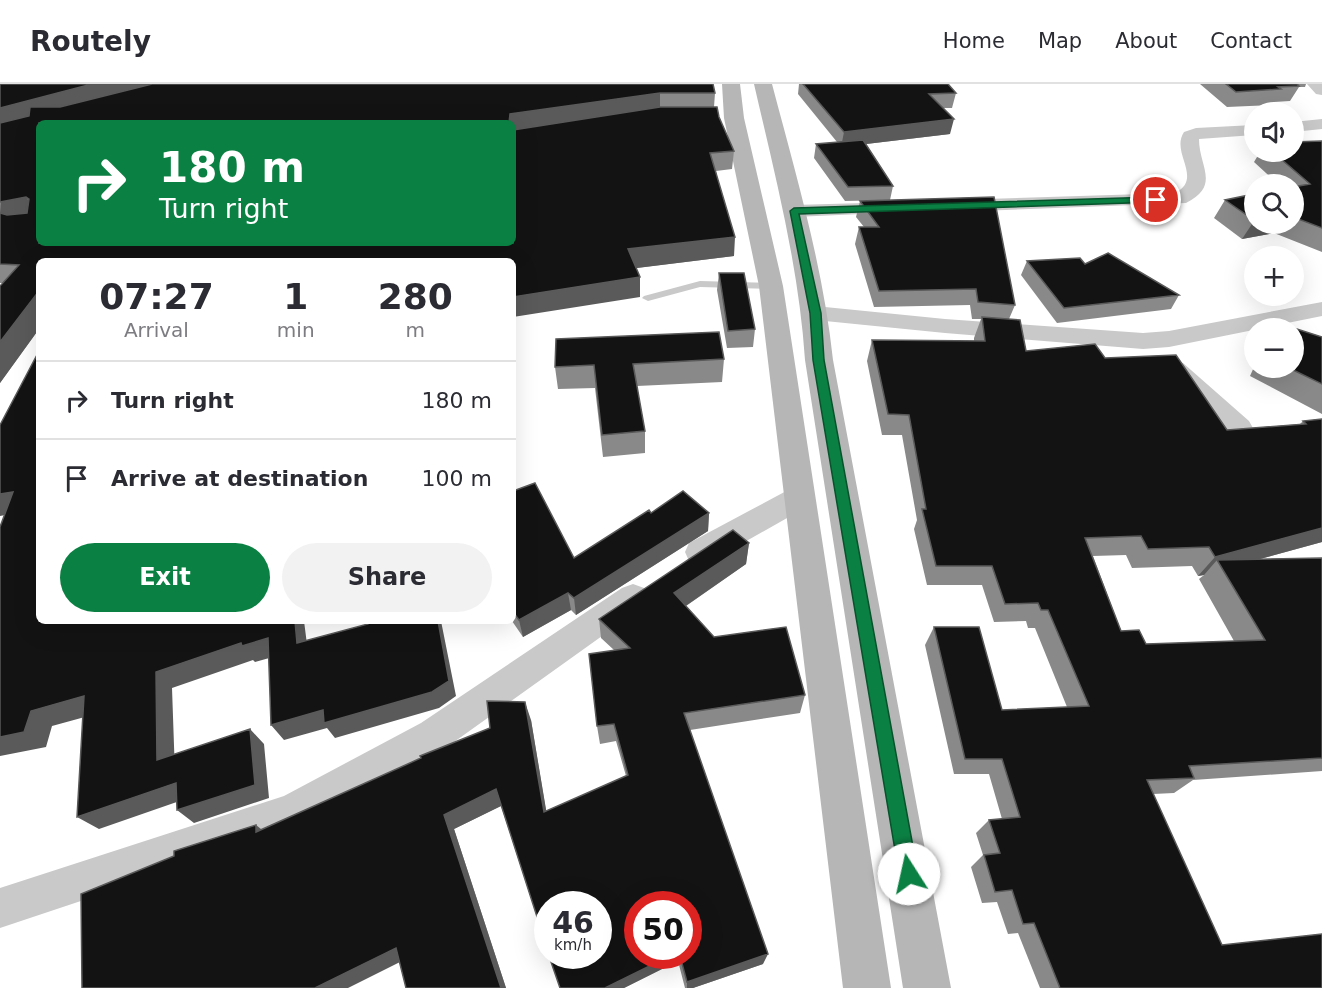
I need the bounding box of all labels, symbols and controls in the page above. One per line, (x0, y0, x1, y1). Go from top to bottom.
text: Routely (30, 25, 151, 58)
text: Home (943, 29, 1005, 53)
text: Map (1038, 29, 1082, 53)
text: About (1115, 29, 1177, 53)
text: Contact (1210, 29, 1292, 53)
map controls (1244, 102, 1304, 378)
button: sound (1244, 102, 1304, 162)
text: 180 m (159, 143, 305, 192)
icon: right (60, 144, 138, 222)
pin (1130, 174, 1181, 225)
button: search (1244, 174, 1304, 234)
icon: arrive (1139, 183, 1172, 216)
text: Turn right (159, 193, 288, 224)
button: + (1244, 246, 1304, 306)
text: 07:27 (99, 276, 214, 317)
text: 1 (283, 276, 308, 317)
text: 280 (378, 276, 453, 317)
text: Arrival (124, 318, 189, 342)
text: min (277, 318, 315, 342)
text: m (406, 318, 425, 342)
button: − (1244, 318, 1304, 378)
icon: right (60, 384, 93, 417)
text: Turn right (111, 388, 234, 413)
text: 180 m (422, 388, 492, 413)
icon: arrive (60, 462, 93, 495)
text: Arrive at destination (111, 466, 368, 491)
text: 100 m (422, 466, 492, 491)
button: Exit (60, 543, 270, 612)
button: Share (282, 543, 492, 612)
position arrow (877, 842, 941, 906)
speed limit sign: 50 (624, 891, 702, 969)
text: 46 (552, 905, 594, 940)
text: km/h (554, 936, 592, 954)

